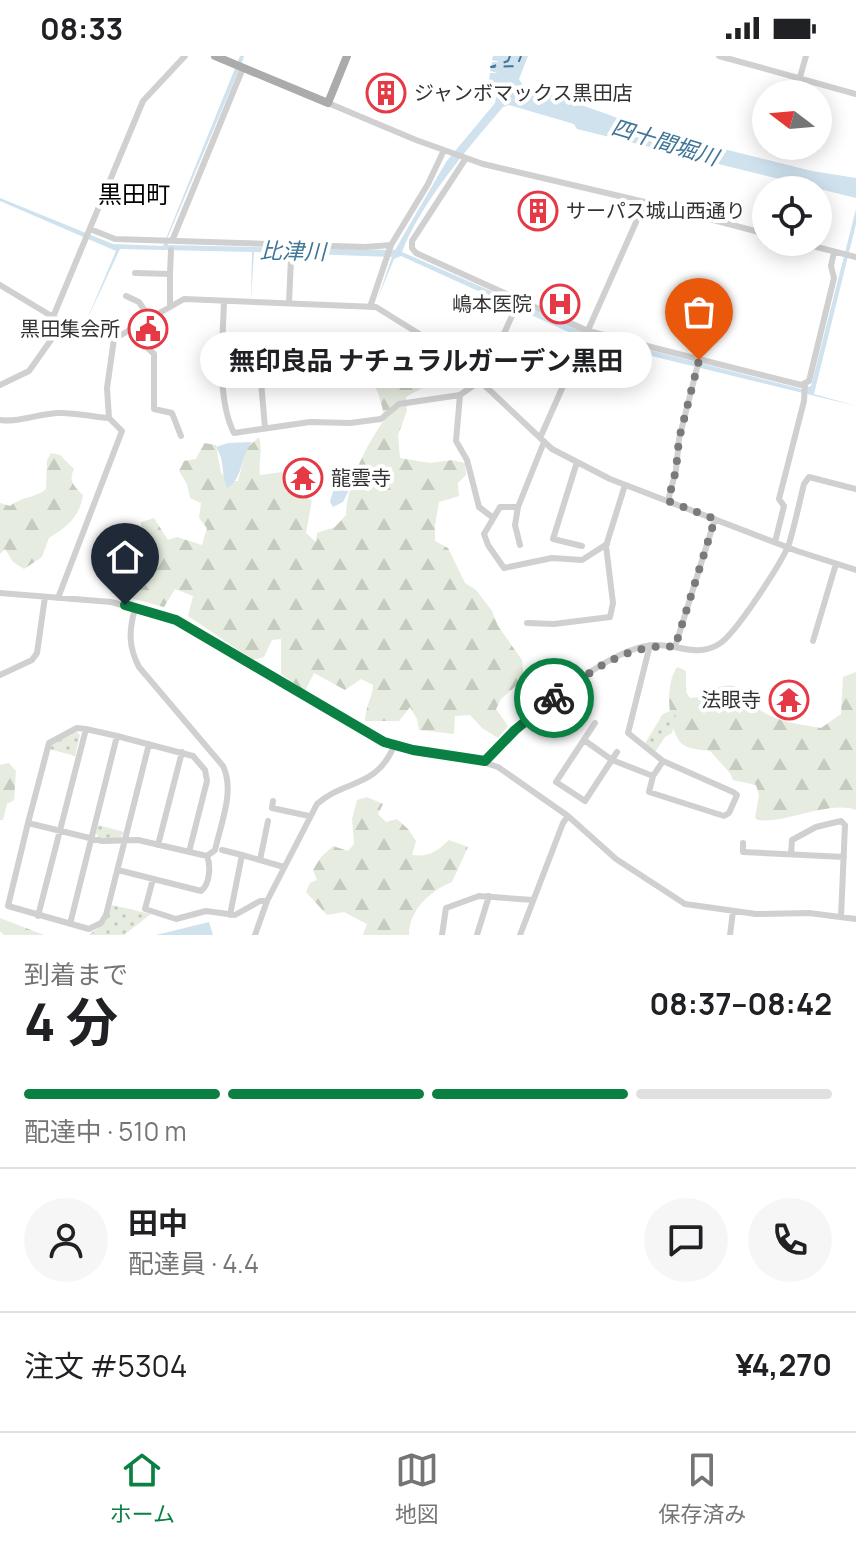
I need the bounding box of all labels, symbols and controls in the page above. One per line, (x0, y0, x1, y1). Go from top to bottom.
text: 08:33 (40, 8, 123, 49)
building icon: ジャンボマックス黒田店 (365, 72, 407, 114)
place label: ジャンボマックス黒田店 (414, 79, 632, 106)
north arrow (752, 80, 832, 160)
map controls (752, 80, 832, 256)
water label: 四十間堀川 (608, 112, 724, 173)
button: locate (752, 176, 832, 256)
district label: 黒田町 (98, 177, 170, 210)
building icon: サーパス城山西通り (517, 190, 559, 232)
place label: サーパス城山西通り (566, 197, 746, 224)
water label: 比津川 (260, 235, 328, 267)
pin (665, 278, 733, 360)
hospital icon: 嶋本医院 (539, 283, 581, 325)
place label: 嶋本医院 (452, 290, 532, 317)
icon: bag (677, 290, 721, 334)
public building icon: 黒田集会所 (127, 308, 169, 350)
place label: 黒田集会所 (20, 315, 120, 342)
callout: 無印良品 ナチュラルガーデン黒田 (199, 332, 651, 388)
text: 無印良品 ナチュラルガーデン黒田 (229, 342, 623, 378)
temple icon: 龍雲寺 (282, 457, 324, 499)
place label: 龍雲寺 (331, 464, 391, 491)
pin (91, 523, 159, 605)
icon: home (103, 535, 147, 579)
courier (514, 658, 594, 738)
icon: bike (532, 676, 576, 720)
temple icon: 法眼寺 (768, 679, 810, 721)
place label: 法眼寺 (701, 686, 761, 713)
text: 到着まで (24, 956, 128, 992)
text: 08:37–08:42 (650, 983, 832, 1024)
text: 4 分 (24, 986, 118, 1057)
text: 配達中 · 510 m (24, 1113, 187, 1149)
button: person (24, 1198, 108, 1282)
button: chat (644, 1198, 728, 1282)
button: phone (748, 1198, 832, 1282)
text: 田中 (128, 1202, 188, 1243)
text: 配達員 · 4.4 (128, 1245, 259, 1281)
text: ¥4,270 (735, 1344, 832, 1385)
text: 注文 #5304 (24, 1345, 188, 1386)
tab: ホーム (110, 1448, 175, 1529)
tab: 地図 (395, 1448, 439, 1529)
tab: 保存済み (658, 1448, 746, 1529)

